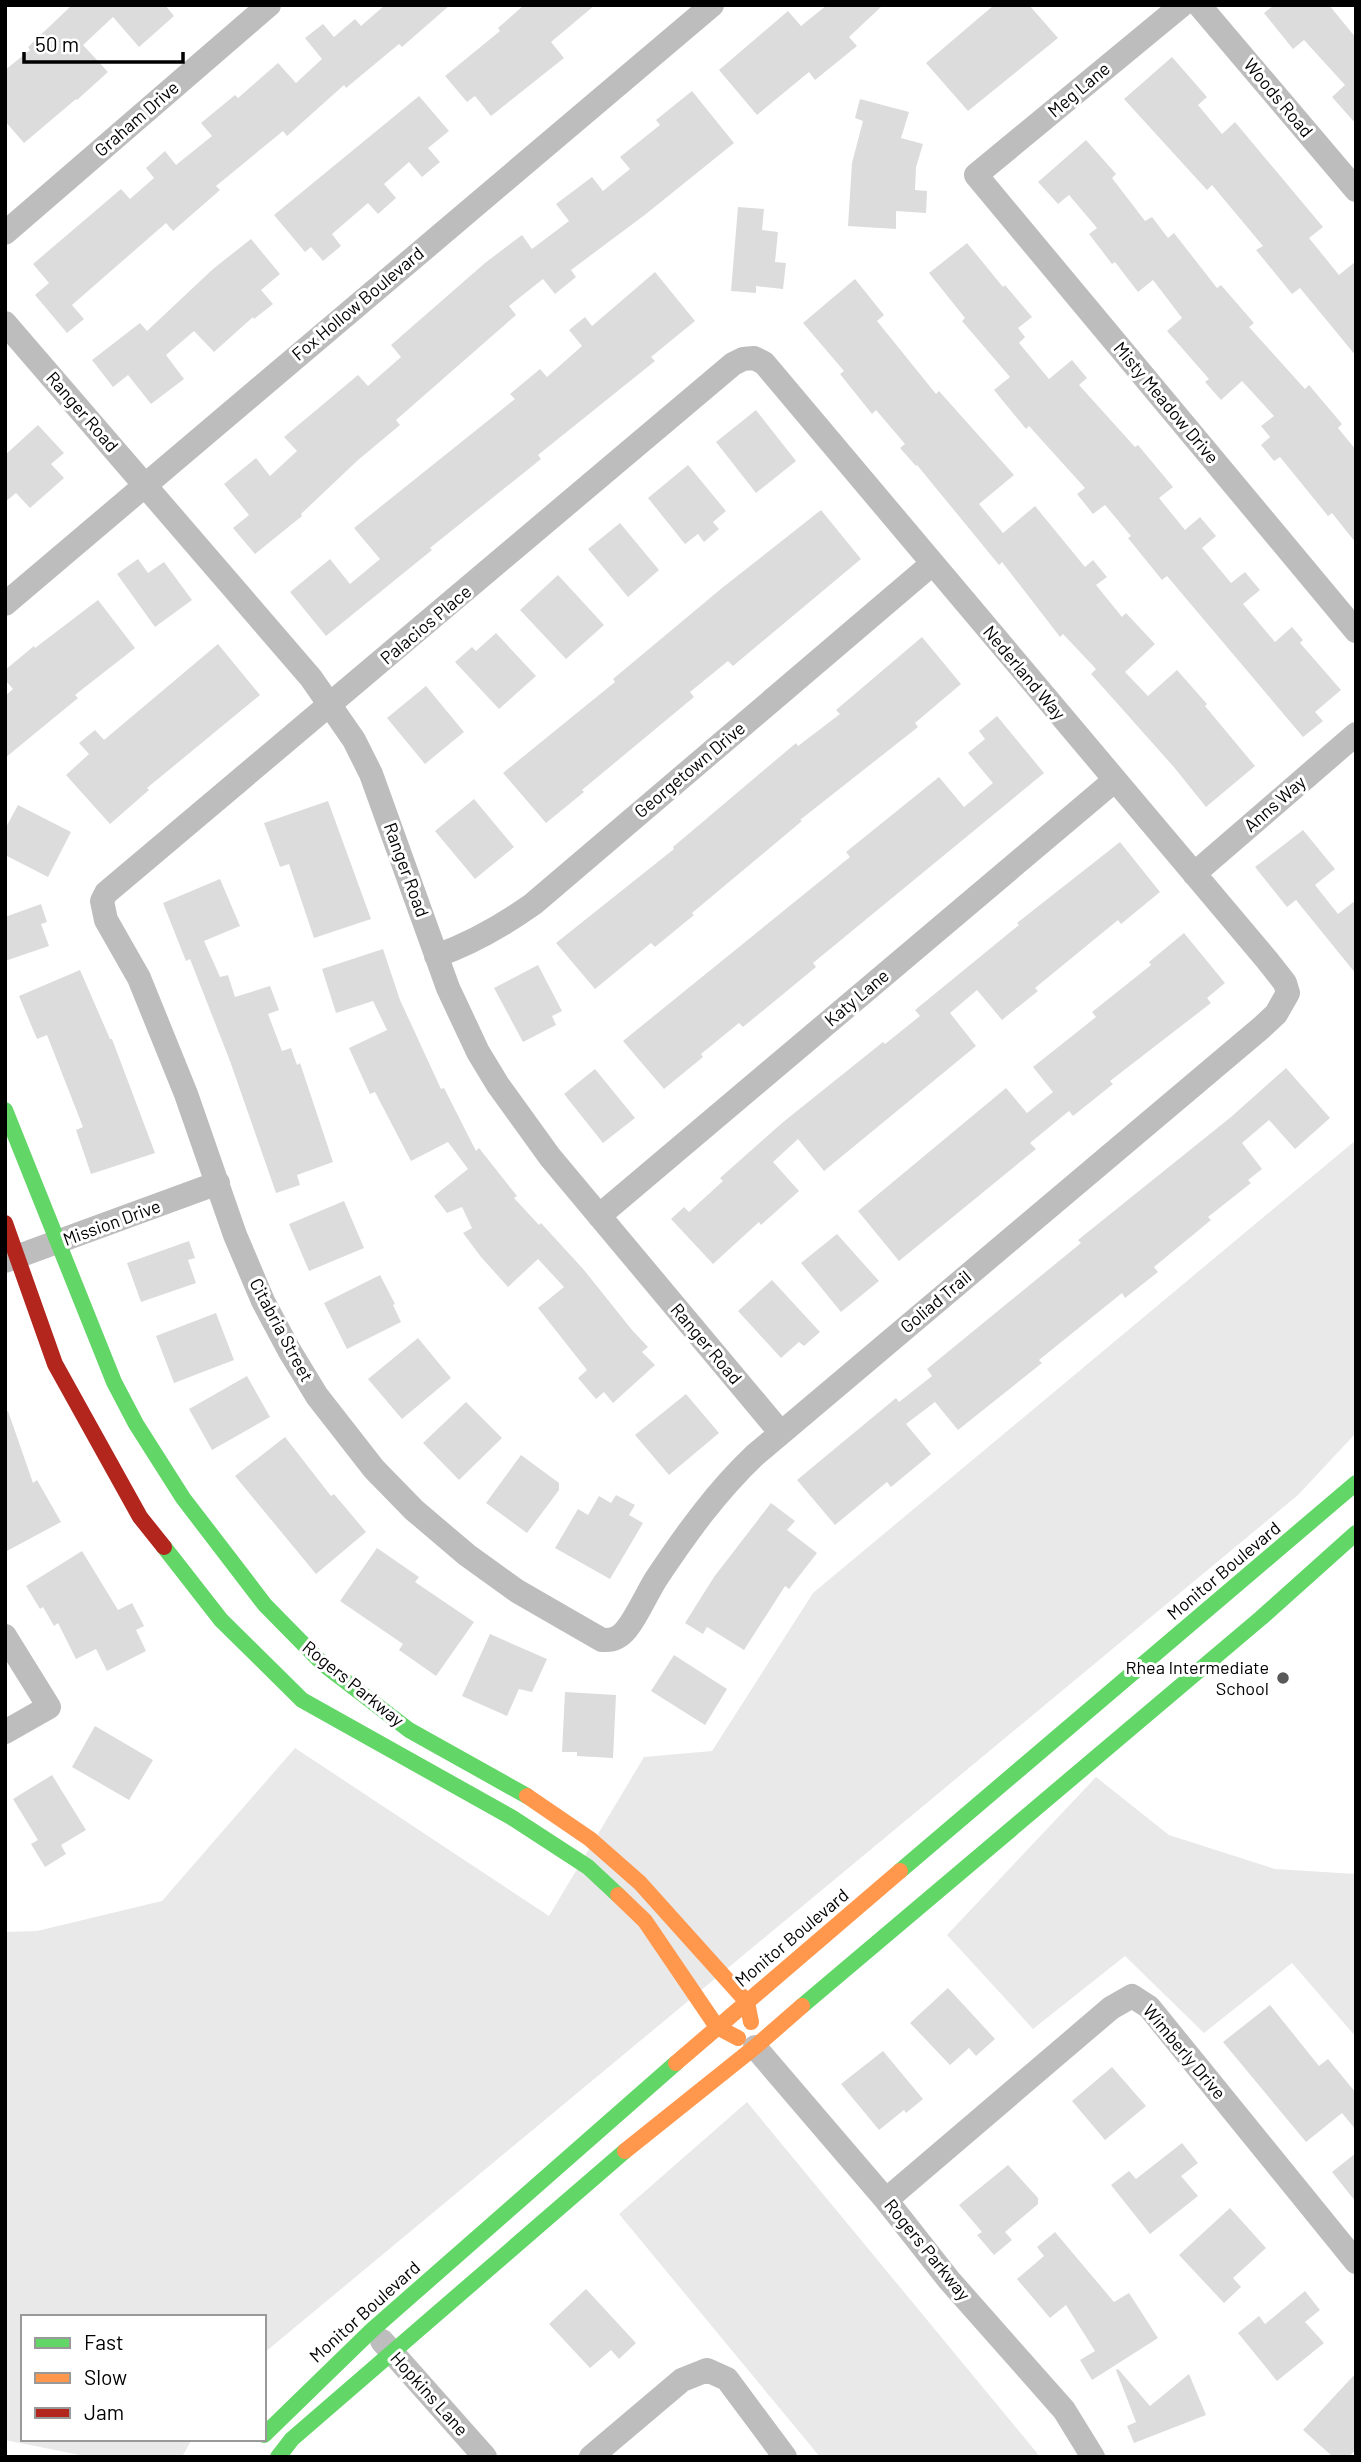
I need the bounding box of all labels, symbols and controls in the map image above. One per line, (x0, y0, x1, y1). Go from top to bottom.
scale bar (24, 21, 184, 65)
text: 50 m (35, 31, 79, 56)
street label: Woods Road (1239, 53, 1318, 141)
street label: Meg Lane (1043, 57, 1114, 122)
street label: Graham Drive (90, 76, 183, 161)
street label: Fox Hollow Boulevard (287, 242, 428, 365)
street label: Misty Meadow Drive (1109, 337, 1224, 468)
street label: Ranger Road (42, 367, 124, 456)
street label: Palacios Place (375, 580, 475, 669)
street label: Nederland Way (979, 621, 1071, 724)
street label: Georgetown Drive (629, 716, 749, 822)
street label: Anns Way (1239, 770, 1310, 836)
street label: Ranger Road (380, 819, 434, 920)
street label: Katy Lane (820, 964, 893, 1030)
street label: Mission Drive (60, 1194, 163, 1250)
street label: Goliad Trail (895, 1265, 975, 1337)
street label: Citabria Street (245, 1274, 318, 1385)
street label: Ranger Road (666, 1298, 747, 1388)
street label: Monitor Boulevard (1162, 1516, 1285, 1624)
street label: Rogers Parkway (298, 1636, 409, 1731)
place label: Rhea Intermediate School (1126, 1656, 1269, 1699)
marker: Rhea Intermediate School (1275, 1670, 1291, 1686)
street label: Monitor Boulevard (730, 1883, 853, 1991)
street label: Wimberly Drive (1139, 1999, 1231, 2103)
street label: Rogers Parkway (880, 2194, 975, 2305)
street label: Monitor Boulevard (304, 2256, 424, 2367)
legend (21, 2315, 266, 2441)
text: Fast (84, 2329, 124, 2354)
street label: Hopkins Lane (386, 2347, 473, 2440)
text: Slow (84, 2364, 127, 2389)
text: Jam (84, 2399, 124, 2424)

